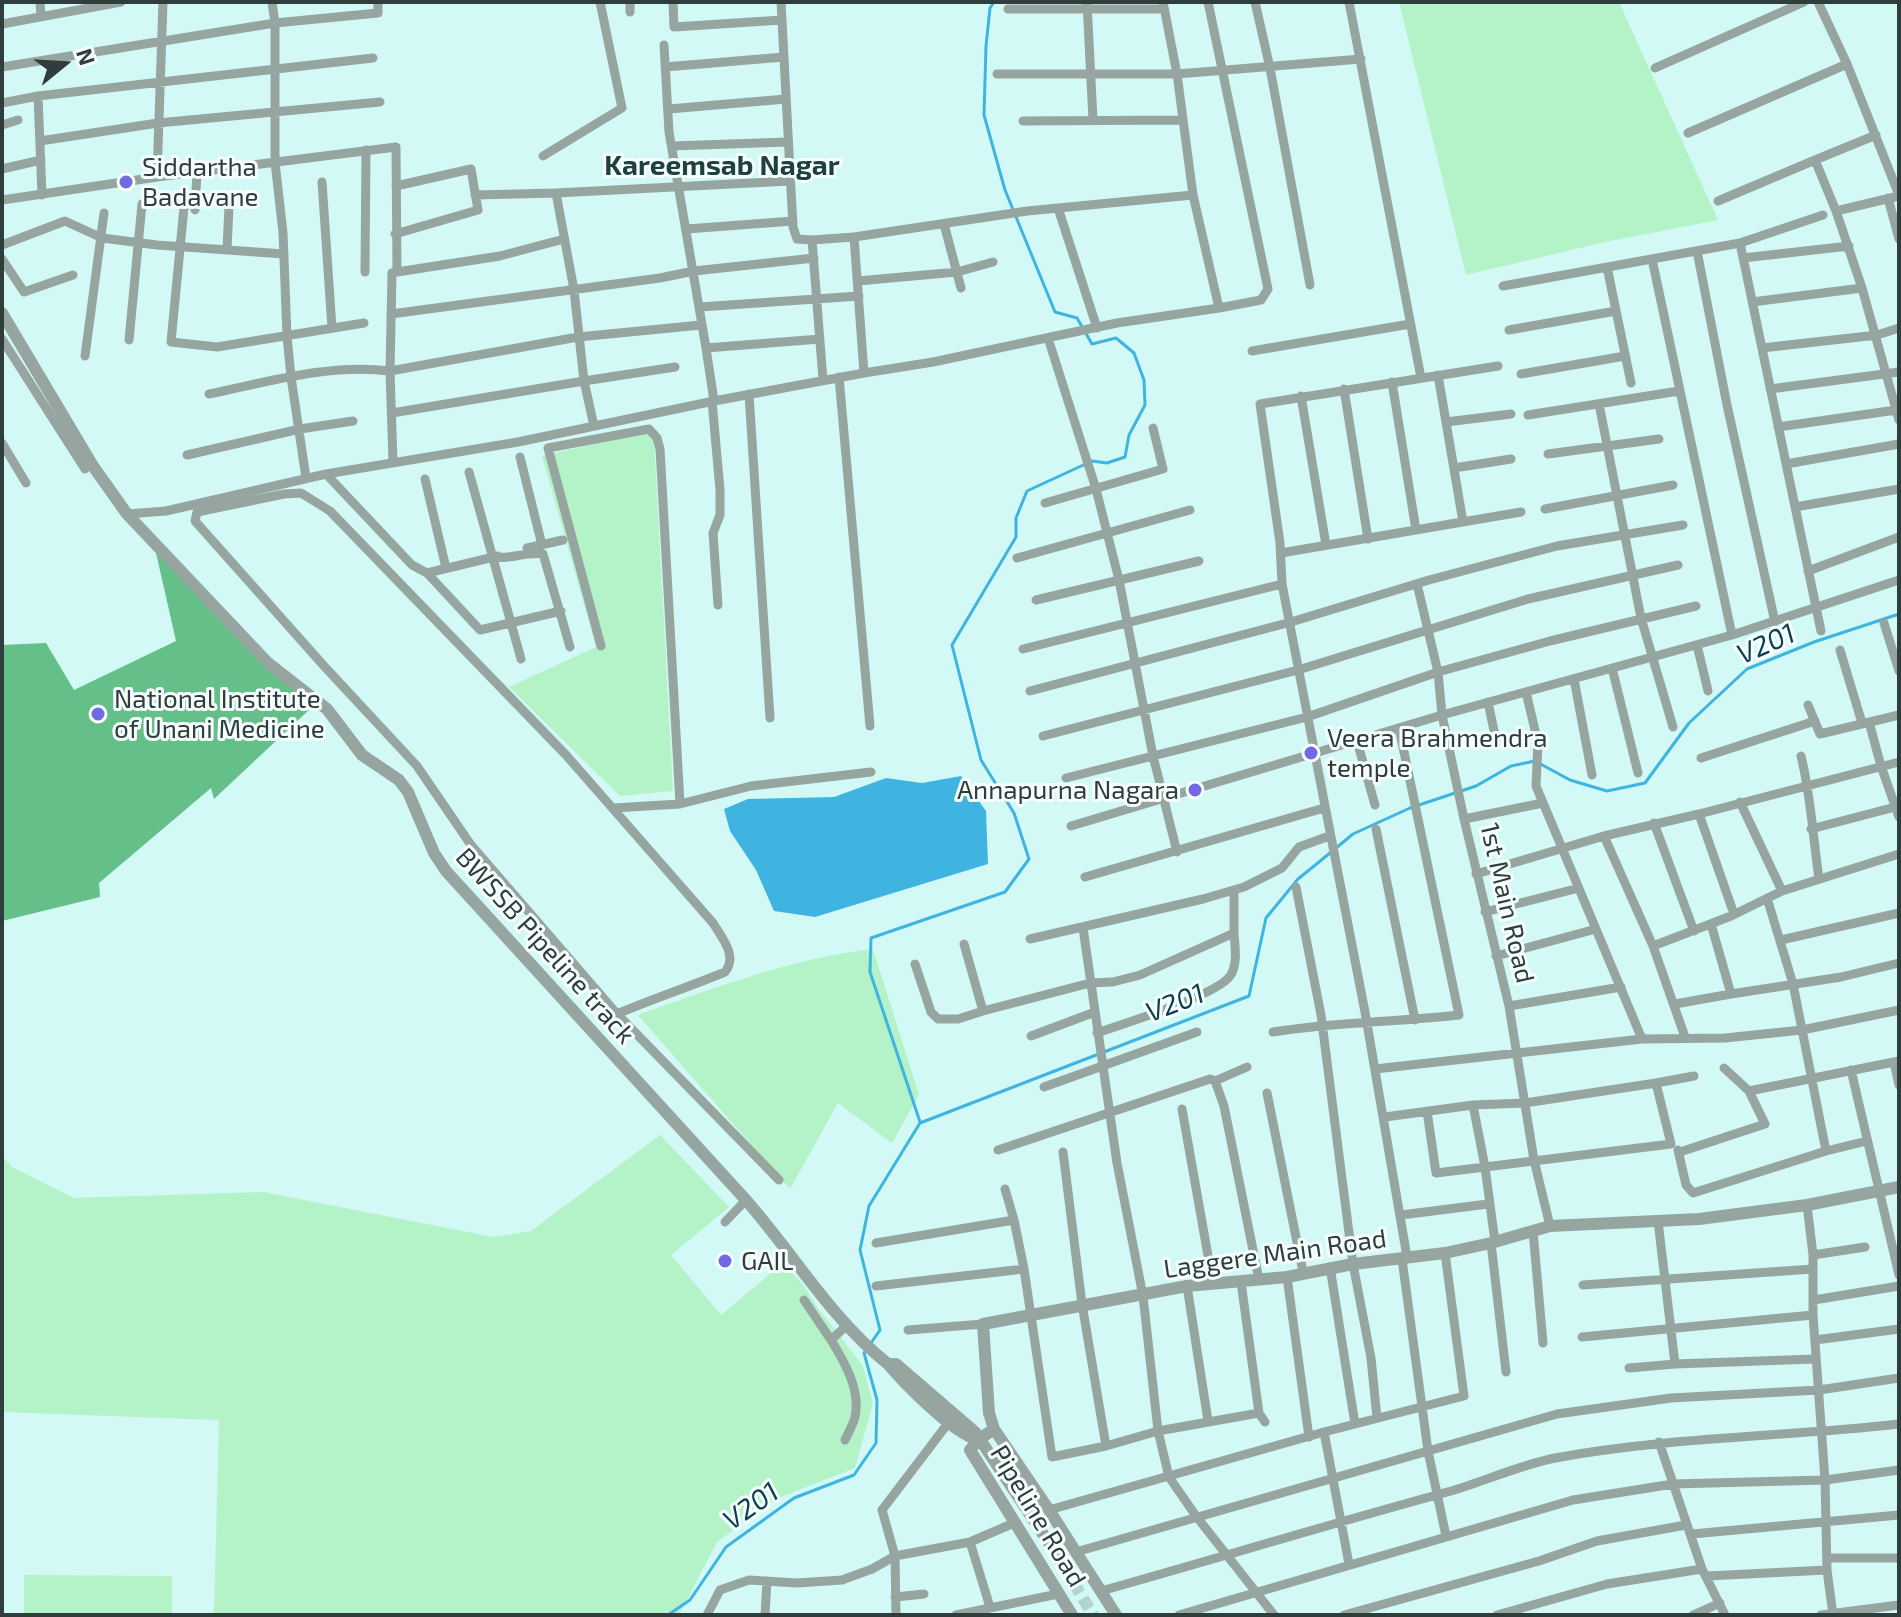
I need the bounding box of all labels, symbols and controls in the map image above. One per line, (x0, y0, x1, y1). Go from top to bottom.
north arrow (24, 24, 104, 104)
text: N (72, 45, 102, 68)
district label: Kareemsab Nagar (604, 149, 840, 183)
place label: Siddartha Badavane (142, 151, 259, 212)
marker: Siddartha Badavane (117, 173, 135, 191)
water label: V201 (1732, 616, 1800, 672)
place label: National Institute of Unani Medicine (114, 683, 325, 744)
marker: National Institute of Unani Medicine (89, 705, 107, 723)
place label: Veera Brahmendra temple (1327, 722, 1548, 784)
marker: Veera Brahmendra temple (1302, 744, 1320, 762)
place label: Annapurna Nagara (957, 774, 1179, 806)
marker: Annapurna Nagara (1186, 781, 1204, 799)
street label: 1st Main Road (1473, 820, 1541, 986)
street label: BWSSB Pipeline track (449, 842, 641, 1050)
water label: V201 (1141, 976, 1209, 1030)
street label: Laggere Main Road (1162, 1223, 1388, 1285)
place label: GAIL (741, 1245, 794, 1277)
marker: GAIL (716, 1252, 734, 1270)
street label: Pipeline Road (983, 1440, 1093, 1592)
water label: V201 (717, 1475, 785, 1537)

